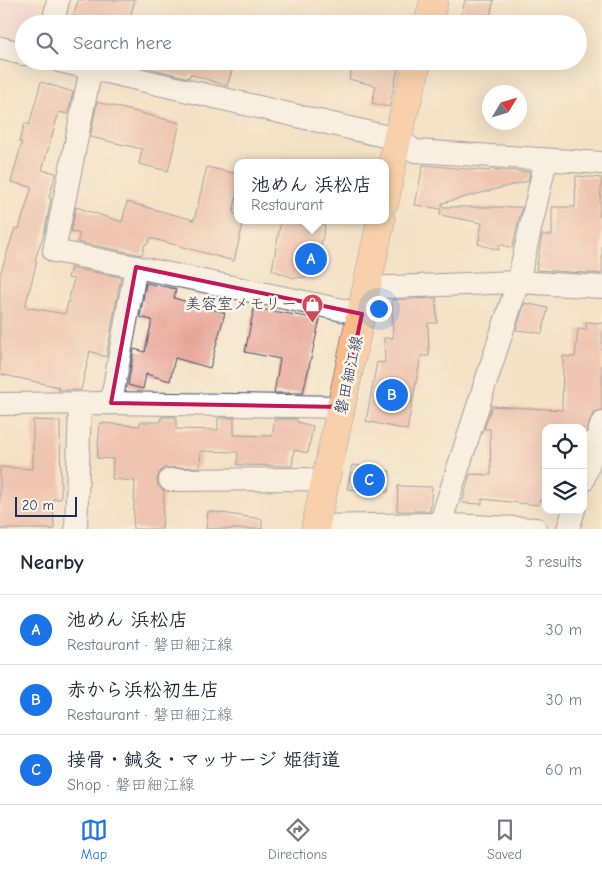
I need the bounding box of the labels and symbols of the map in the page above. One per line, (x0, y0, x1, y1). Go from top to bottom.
north arrow (482, 85, 527, 130)
pin: A (295, 240, 327, 278)
shop icon: 美容室メモリー (301, 292, 325, 323)
place label: 美容室メモリー (185, 295, 297, 313)
your location (366, 296, 392, 322)
street label: 磐田細江線 (332, 334, 366, 416)
pin: B (376, 376, 408, 414)
pin: C (353, 461, 385, 499)
scale bar (15, 494, 78, 517)

